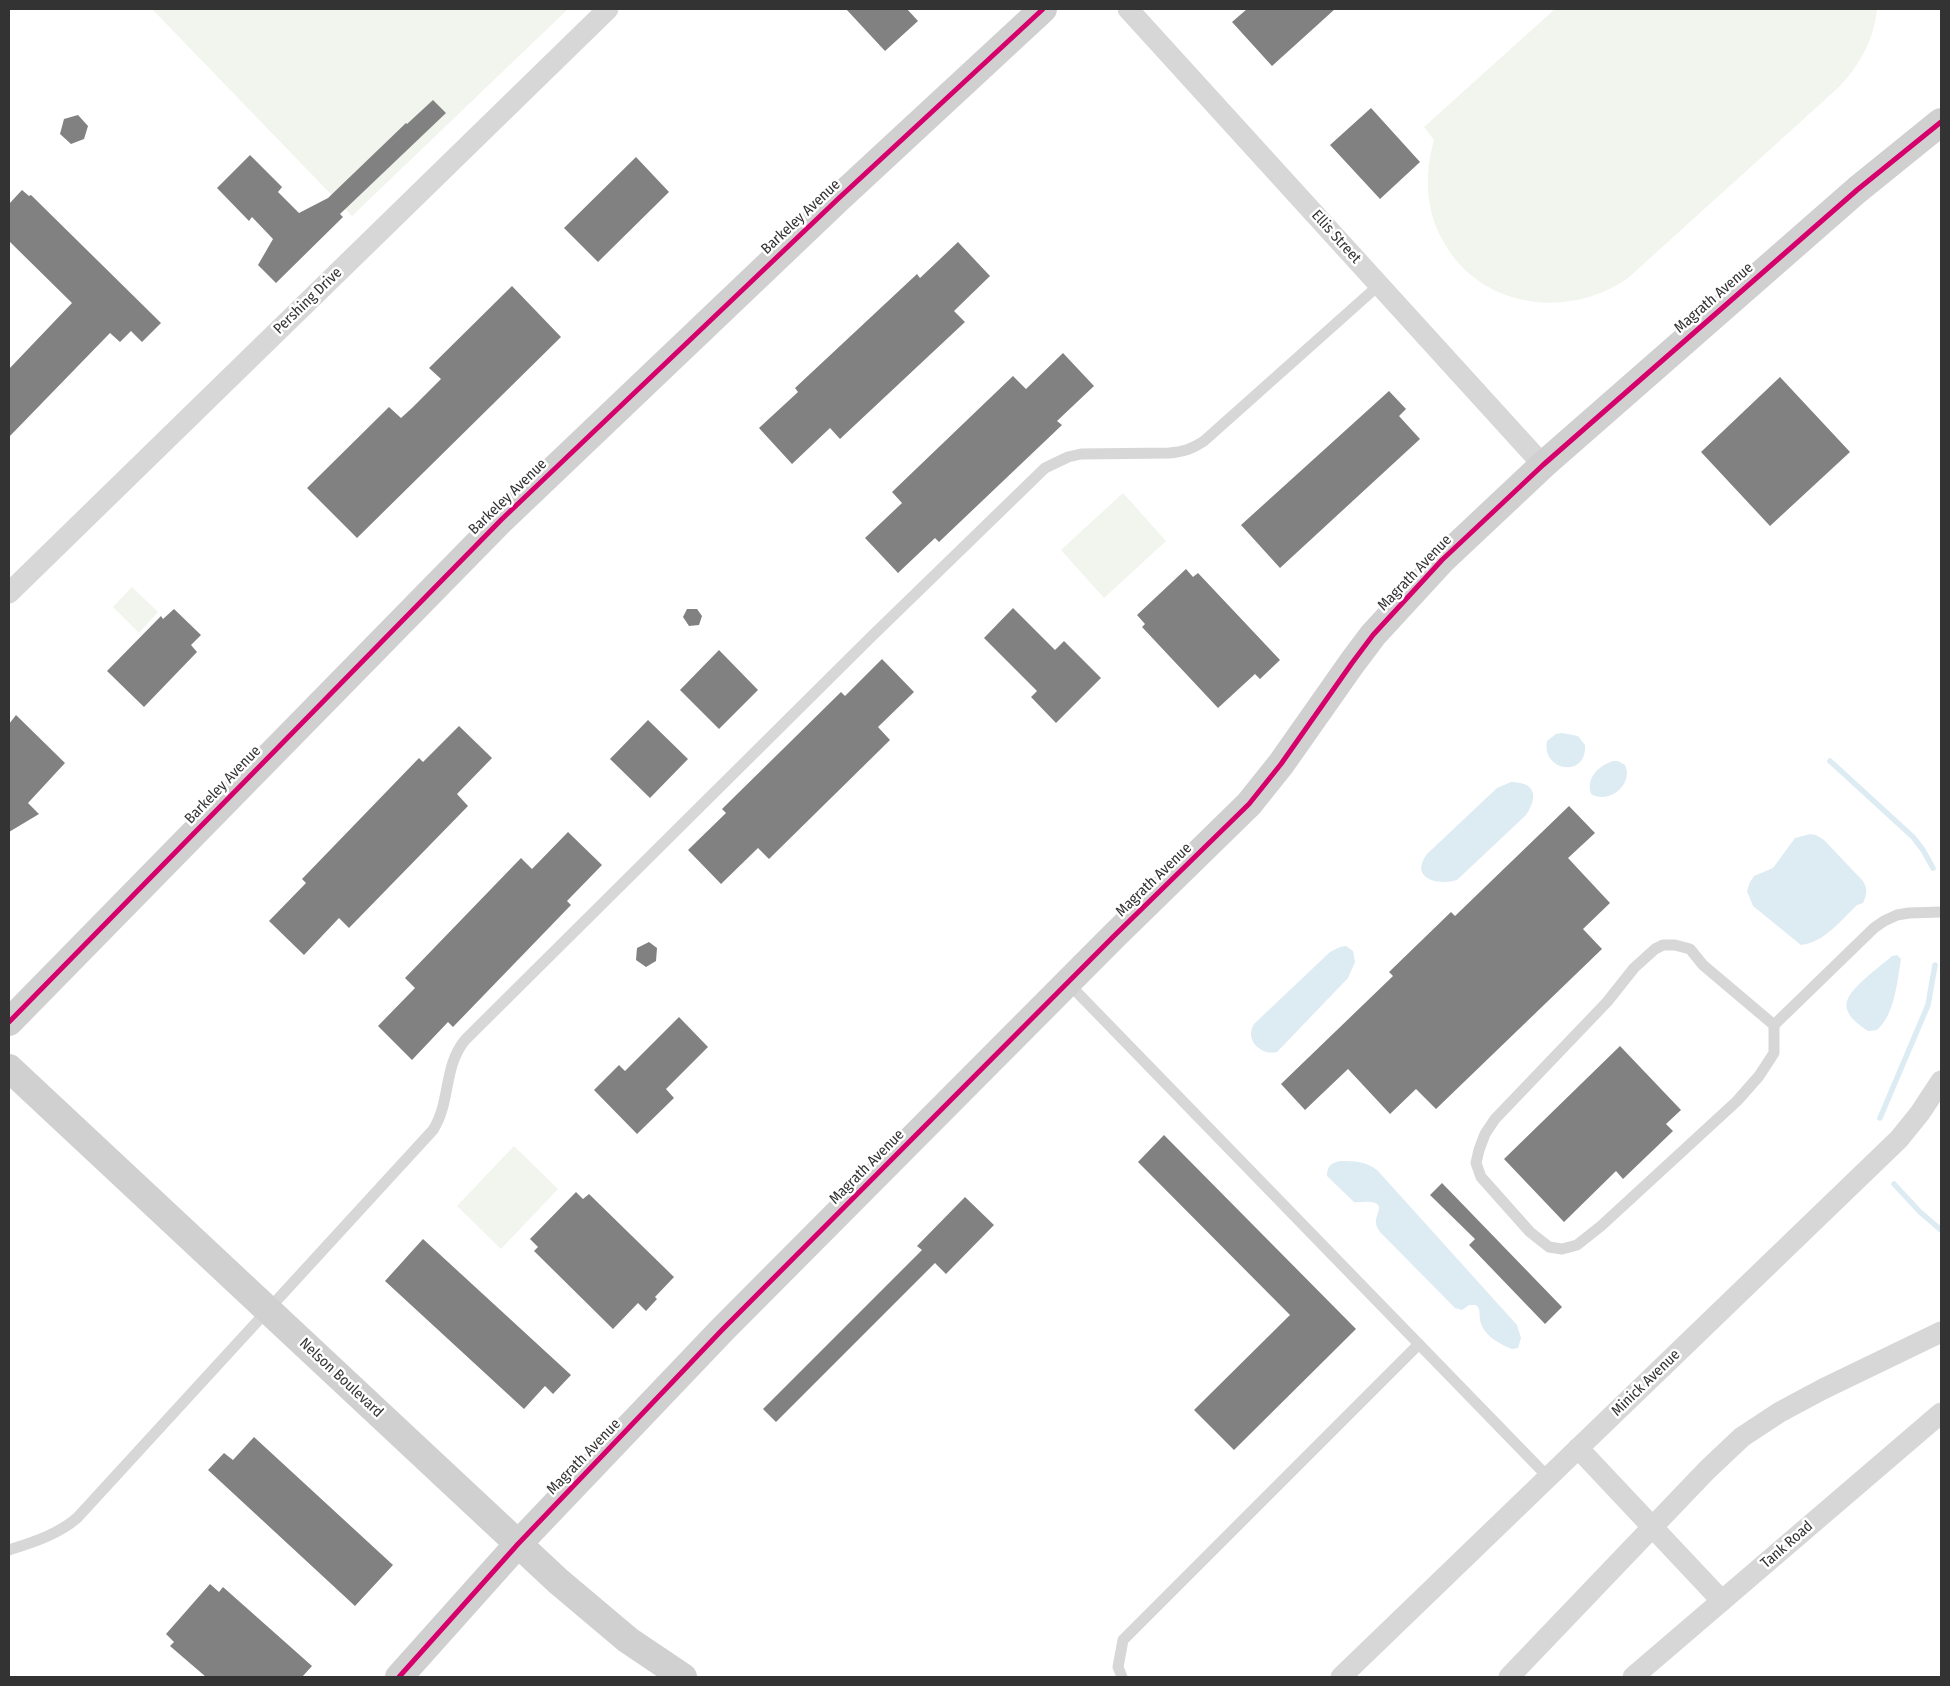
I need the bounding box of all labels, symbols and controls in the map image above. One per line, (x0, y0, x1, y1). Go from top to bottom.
street label: Barkeley Avenue (758, 176, 844, 258)
street label: Ellis Street (1307, 207, 1365, 267)
street label: Magrath Avenue (1671, 259, 1757, 337)
street label: Pershing Drive (270, 264, 346, 338)
street label: Barkeley Avenue (465, 455, 551, 539)
street label: Magrath Avenue (1374, 531, 1456, 615)
street label: Barkeley Avenue (181, 742, 265, 828)
street label: Magrath Avenue (1112, 839, 1196, 921)
street label: Magrath Avenue (826, 1126, 908, 1208)
street label: Nelson Boulevard (295, 1335, 387, 1421)
street label: Minick Avenue (1608, 1346, 1684, 1420)
street label: Magrath Avenue (543, 1415, 625, 1499)
street label: Tank Road (1757, 1518, 1817, 1572)

